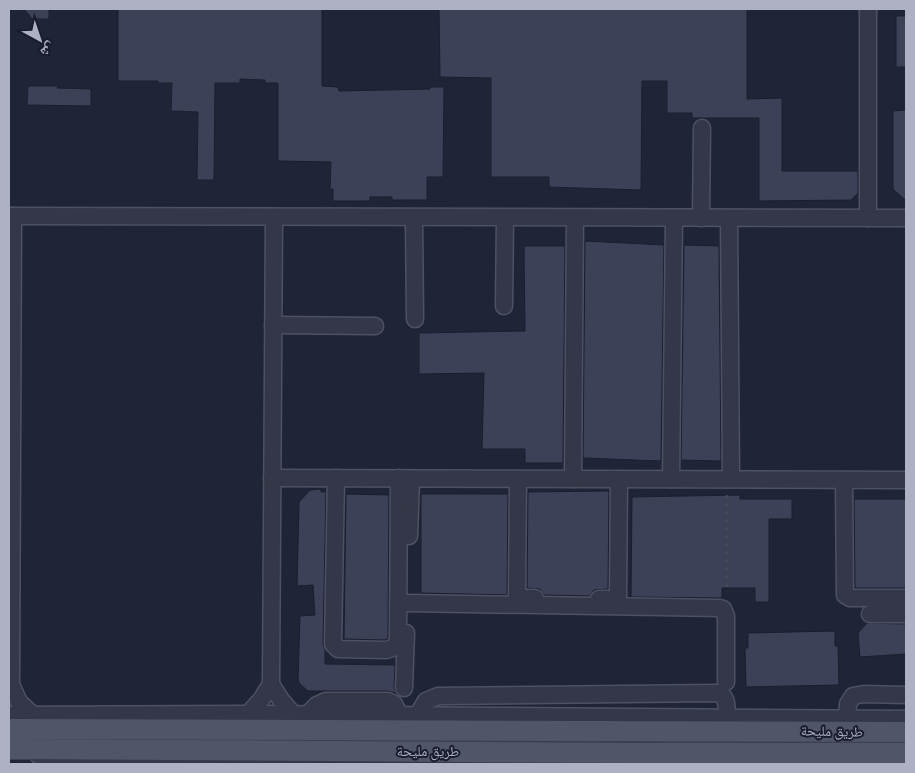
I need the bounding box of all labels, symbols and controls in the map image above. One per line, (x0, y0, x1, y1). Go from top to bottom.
north arrow (15, 15, 65, 65)
text: ش (37, 38, 59, 61)
street label: طريق مليحة (801, 722, 863, 742)
street label: طريق مليحة (397, 743, 459, 761)

